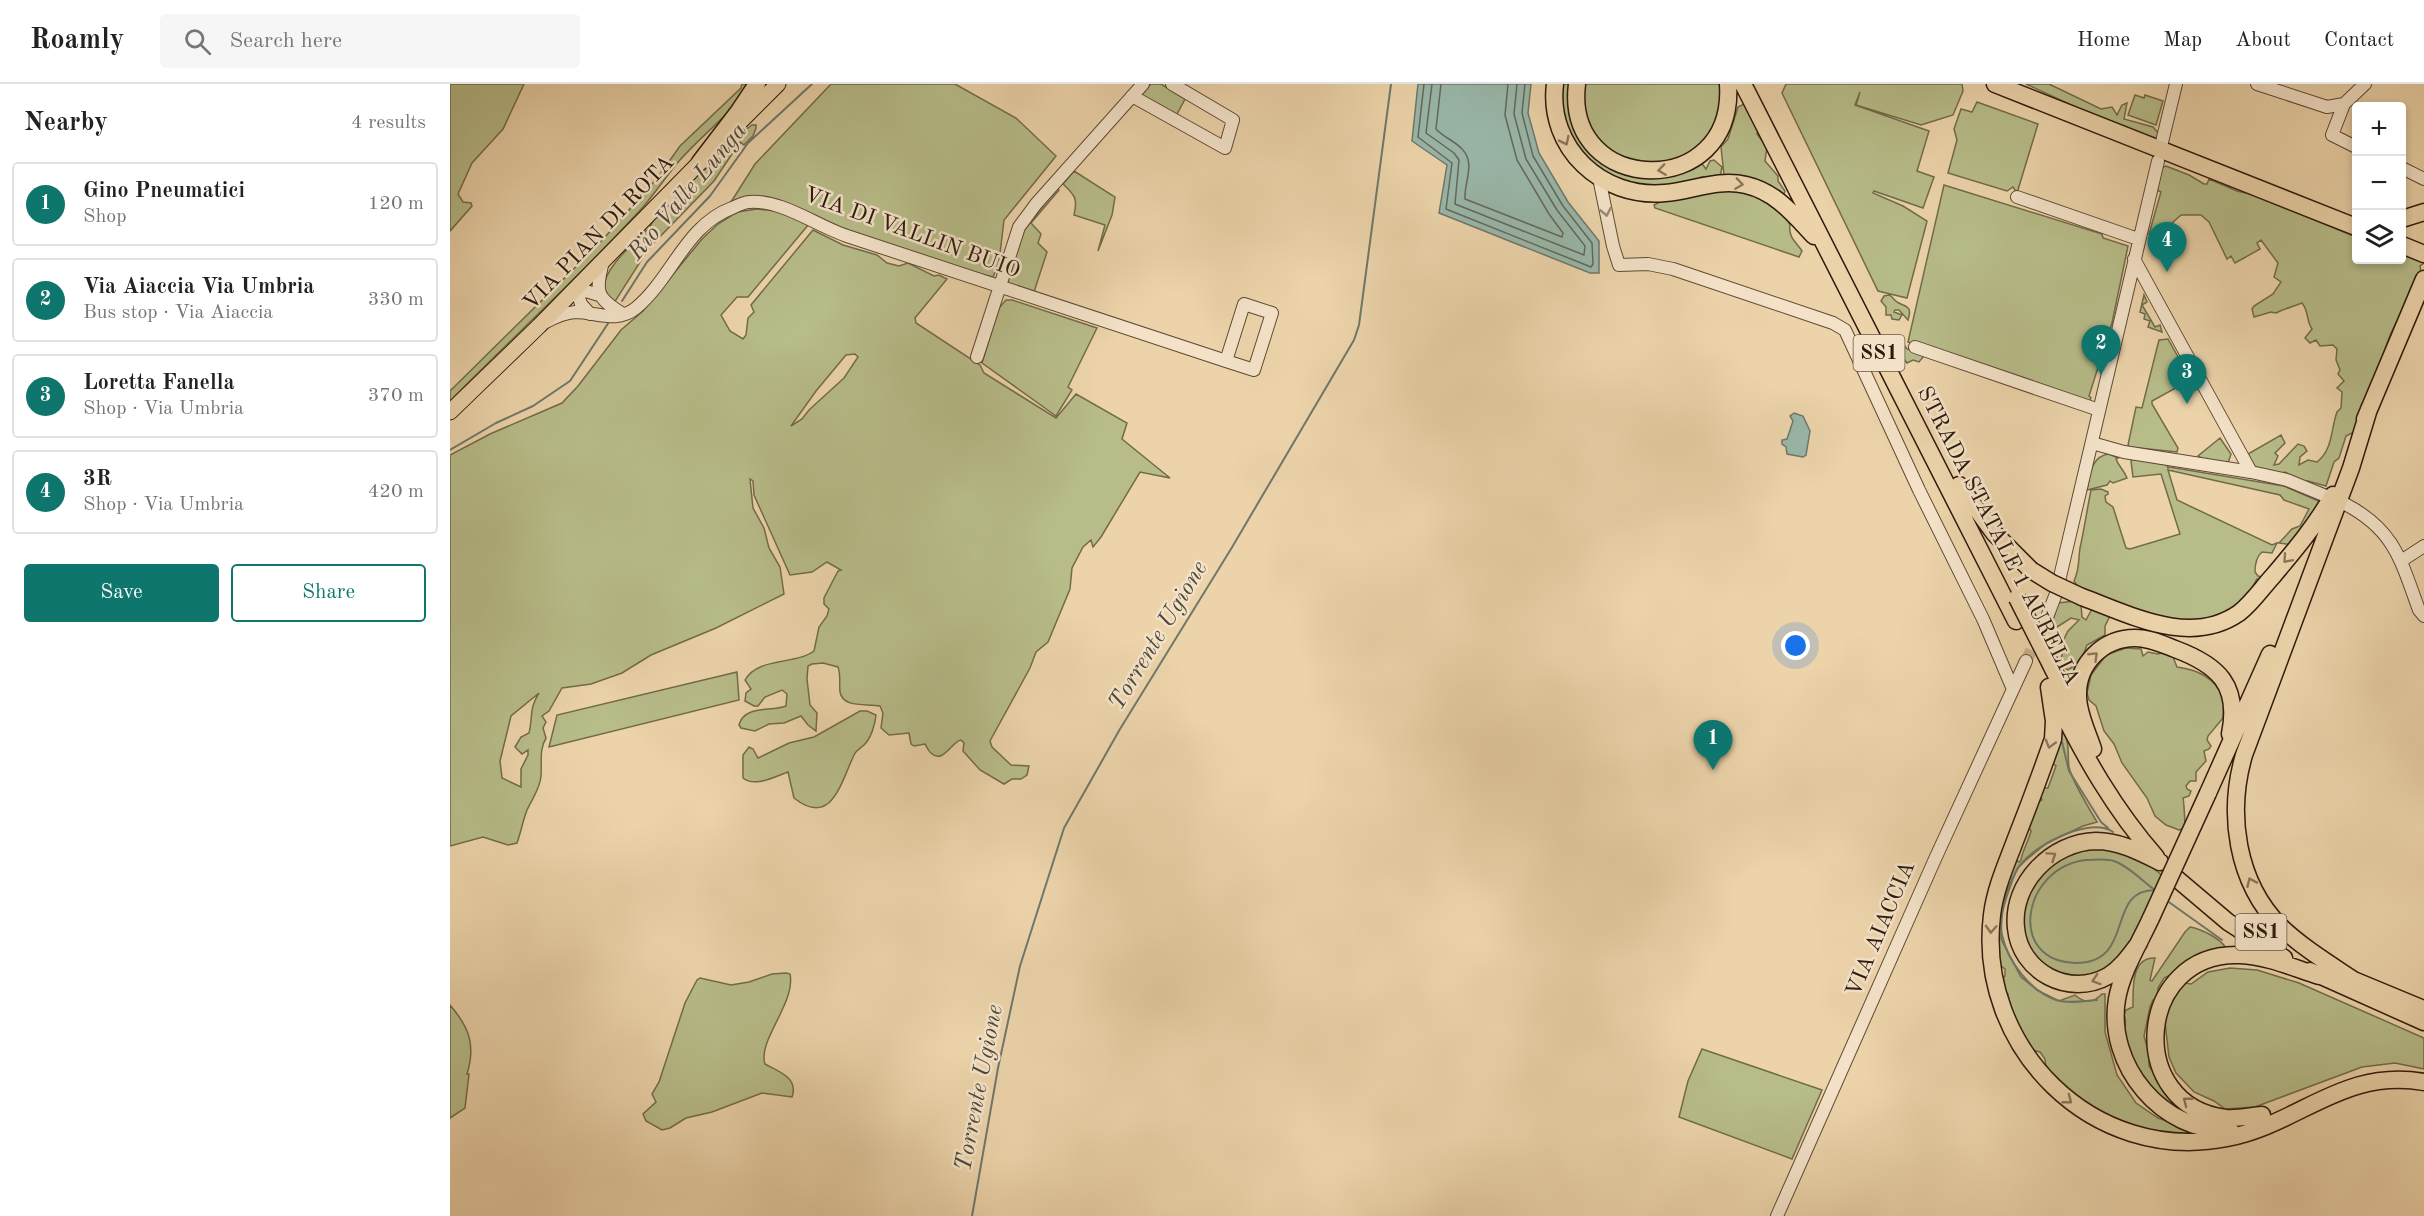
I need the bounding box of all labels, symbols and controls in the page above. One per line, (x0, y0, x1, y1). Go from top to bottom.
search box (160, 14, 580, 68)
icon: search (181, 25, 214, 58)
text: Roamly (30, 27, 124, 55)
text: Search here (229, 30, 342, 52)
text: Home (2077, 30, 2130, 51)
text: Map (2163, 30, 2202, 51)
text: About (2235, 30, 2291, 51)
text: Contact (2324, 30, 2394, 51)
map controls (2352, 102, 2406, 264)
button: + (2352, 102, 2406, 156)
text: Nearby (24, 110, 108, 136)
text: 4 results (351, 113, 426, 133)
water label: Rio Valle Lunga (623, 119, 752, 266)
one-way arrow (1558, 134, 1570, 145)
street label: VIA PIAN DI ROTA (520, 151, 679, 315)
button: − (2352, 156, 2406, 210)
one-way arrow (1657, 164, 1666, 176)
one-way arrow (1734, 178, 1744, 190)
text: Gino Pneumatici (83, 180, 245, 202)
street label: VIA DI VALLIN BUIO (801, 184, 1023, 282)
text: 1 (40, 194, 51, 214)
text: 120 m (368, 194, 424, 214)
text: Shop (83, 207, 127, 227)
one-way arrow (1599, 207, 1612, 217)
button: layers (2352, 210, 2406, 264)
pin: 4 (2148, 222, 2186, 272)
text: Via Aiaccia Via Umbria (83, 276, 315, 298)
text: 2 (40, 290, 51, 310)
text: 330 m (368, 290, 424, 310)
text: Bus stop · Via Aiaccia (83, 303, 273, 323)
pin: 2 (2082, 326, 2120, 375)
road number: SS1 (1854, 335, 1904, 371)
pin: 3 (2168, 354, 2206, 404)
text: Loretta Fanella (83, 372, 235, 394)
street label: STRADA STATALE 1 AURELIA (1913, 383, 2083, 689)
text: 3 (40, 386, 51, 406)
text: 370 m (368, 386, 424, 406)
text: Shop · Via Umbria (83, 399, 244, 419)
text: 3R (83, 468, 112, 490)
text: 4 (40, 482, 51, 502)
text: 420 m (368, 482, 424, 502)
text: Shop · Via Umbria (83, 495, 244, 515)
one-way arrow (2283, 552, 2294, 563)
water label: Torrente Ugione (1105, 557, 1213, 715)
button: Save (24, 564, 219, 622)
button: Share (231, 564, 426, 622)
your location (1781, 631, 1810, 660)
one-way arrow (2087, 652, 2098, 663)
pin: 1 (1694, 720, 1732, 770)
one-way arrow (2045, 738, 2057, 749)
one-way arrow (2046, 852, 2056, 864)
street label: VIA AIACCIA (1843, 858, 1919, 1000)
one-way arrow (2247, 877, 2259, 888)
road number: SS1 (2236, 914, 2286, 950)
one-way arrow (1985, 925, 1998, 934)
one-way arrow (2091, 973, 2102, 985)
water label: Torrente Ugione (952, 1003, 1008, 1173)
one-way arrow (2062, 1092, 2073, 1103)
one-way arrow (2183, 1097, 2194, 1108)

